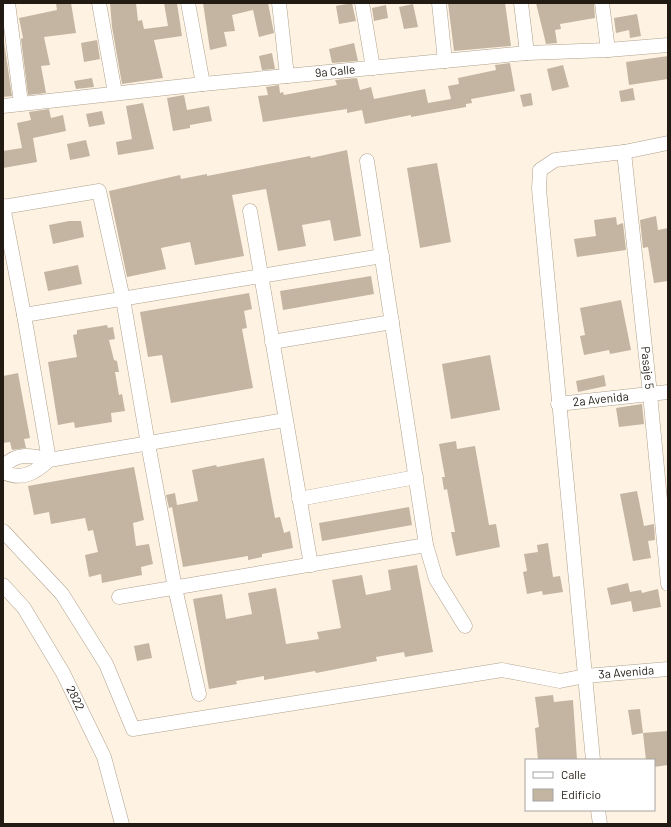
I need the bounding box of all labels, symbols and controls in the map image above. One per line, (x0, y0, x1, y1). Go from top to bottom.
street label: 9a Calle (314, 61, 356, 79)
street label: Pasaje 5 (639, 345, 657, 390)
street label: 2a Avenida (572, 388, 629, 408)
street label: 3a Avenida (598, 662, 655, 681)
street label: 2822 (64, 683, 88, 712)
legend (525, 759, 655, 811)
text: Calle (561, 767, 586, 781)
text: Edificio (561, 787, 601, 801)

